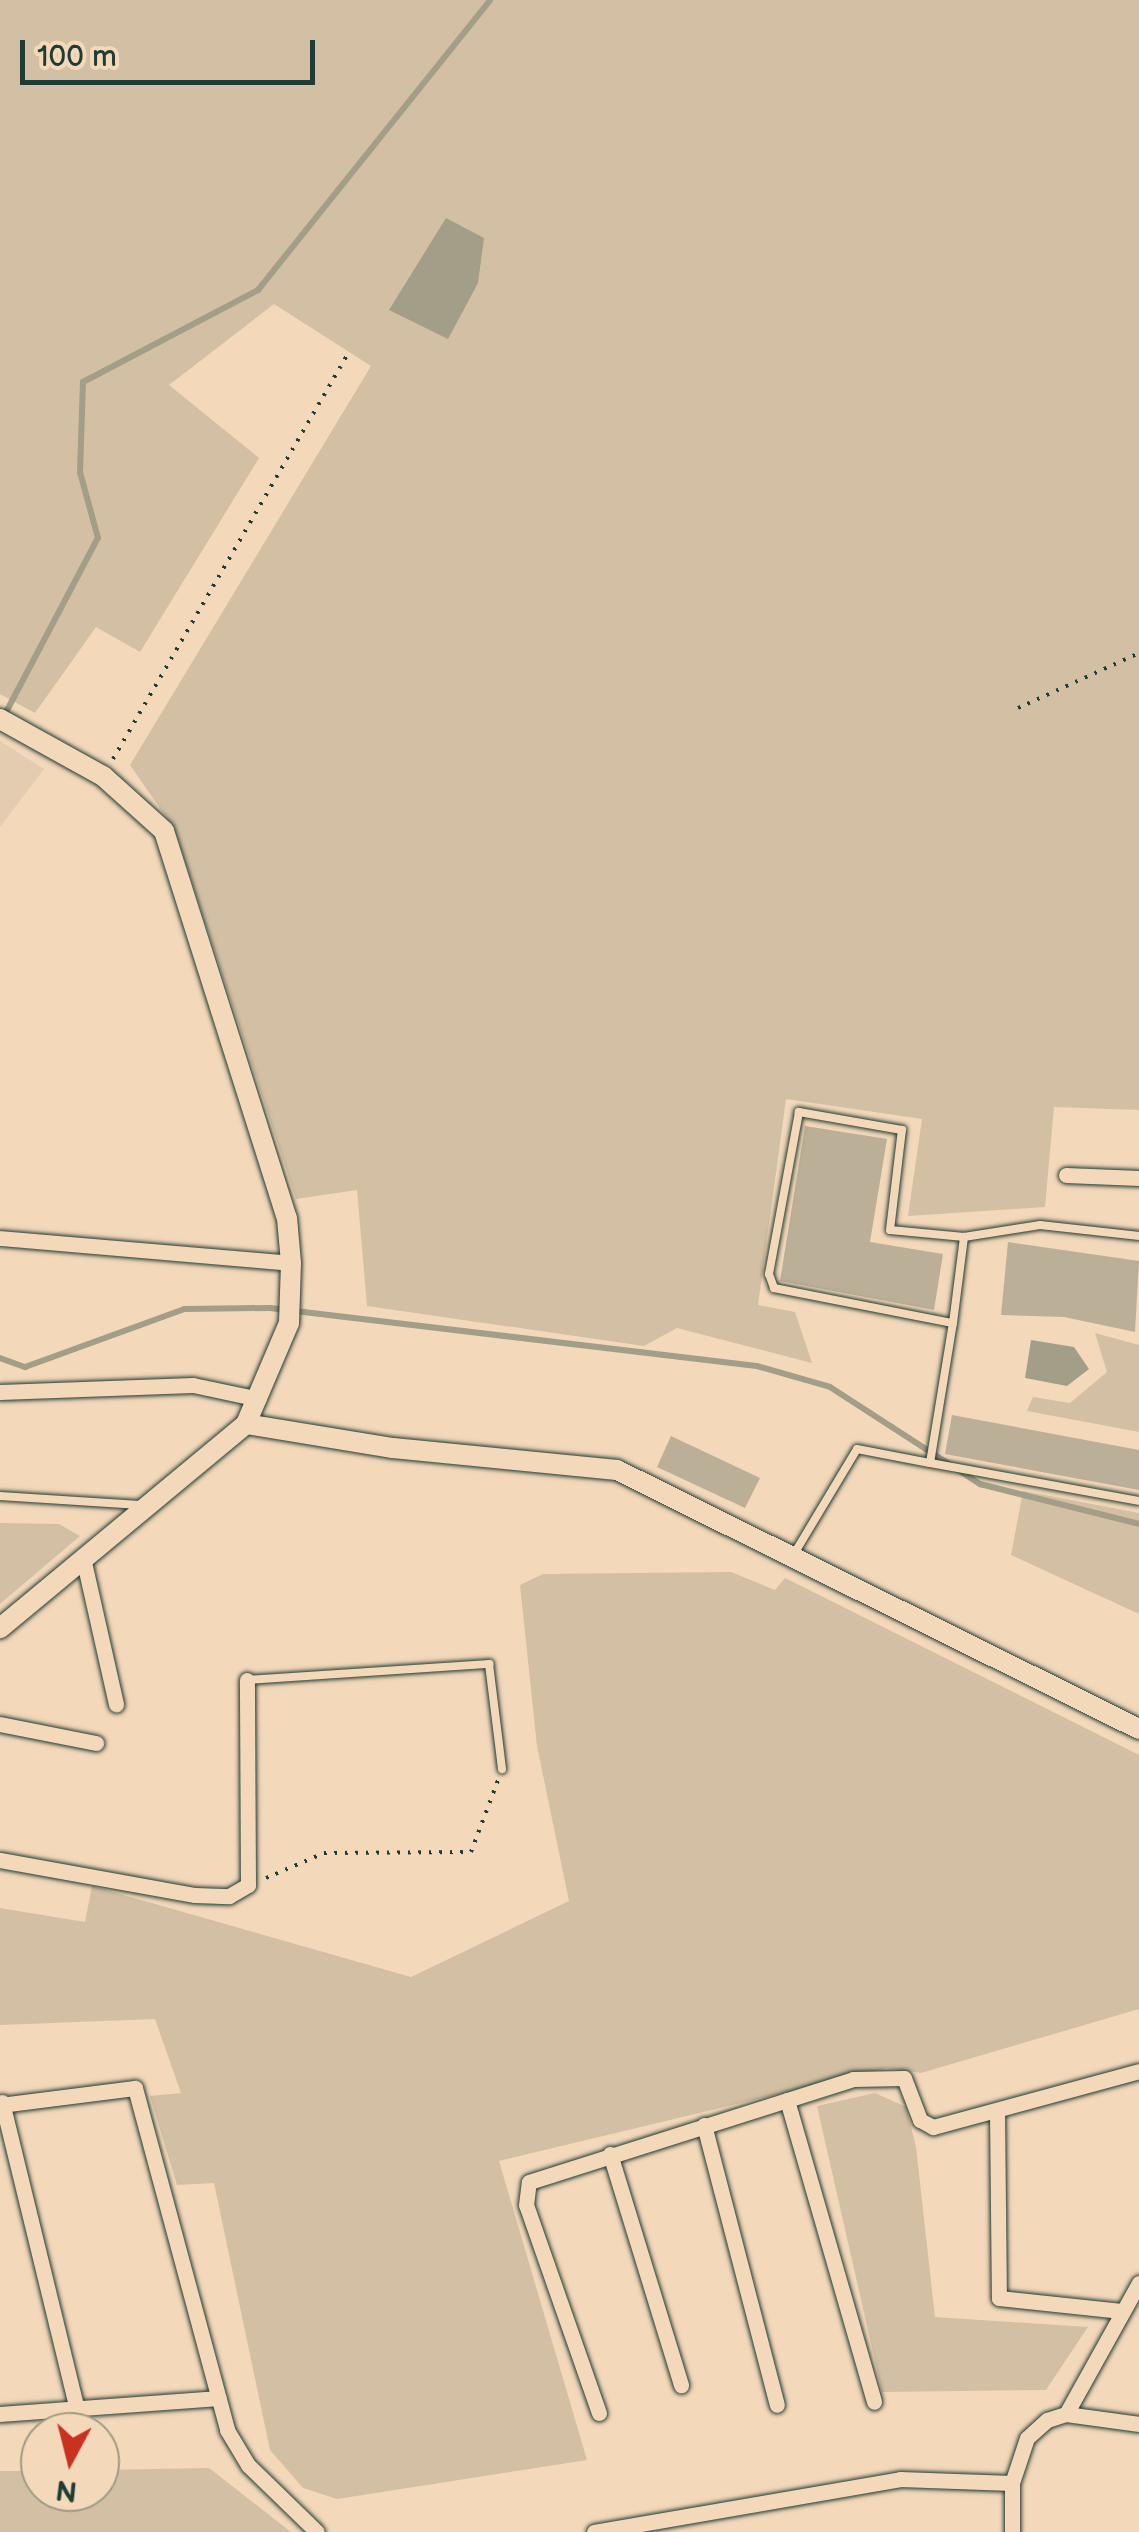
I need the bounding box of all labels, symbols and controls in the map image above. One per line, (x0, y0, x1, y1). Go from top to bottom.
scale bar (25, 20, 320, 82)
text: 100 m (37, 39, 117, 75)
north arrow (20, 2412, 120, 2512)
text: N (54, 2473, 79, 2508)

